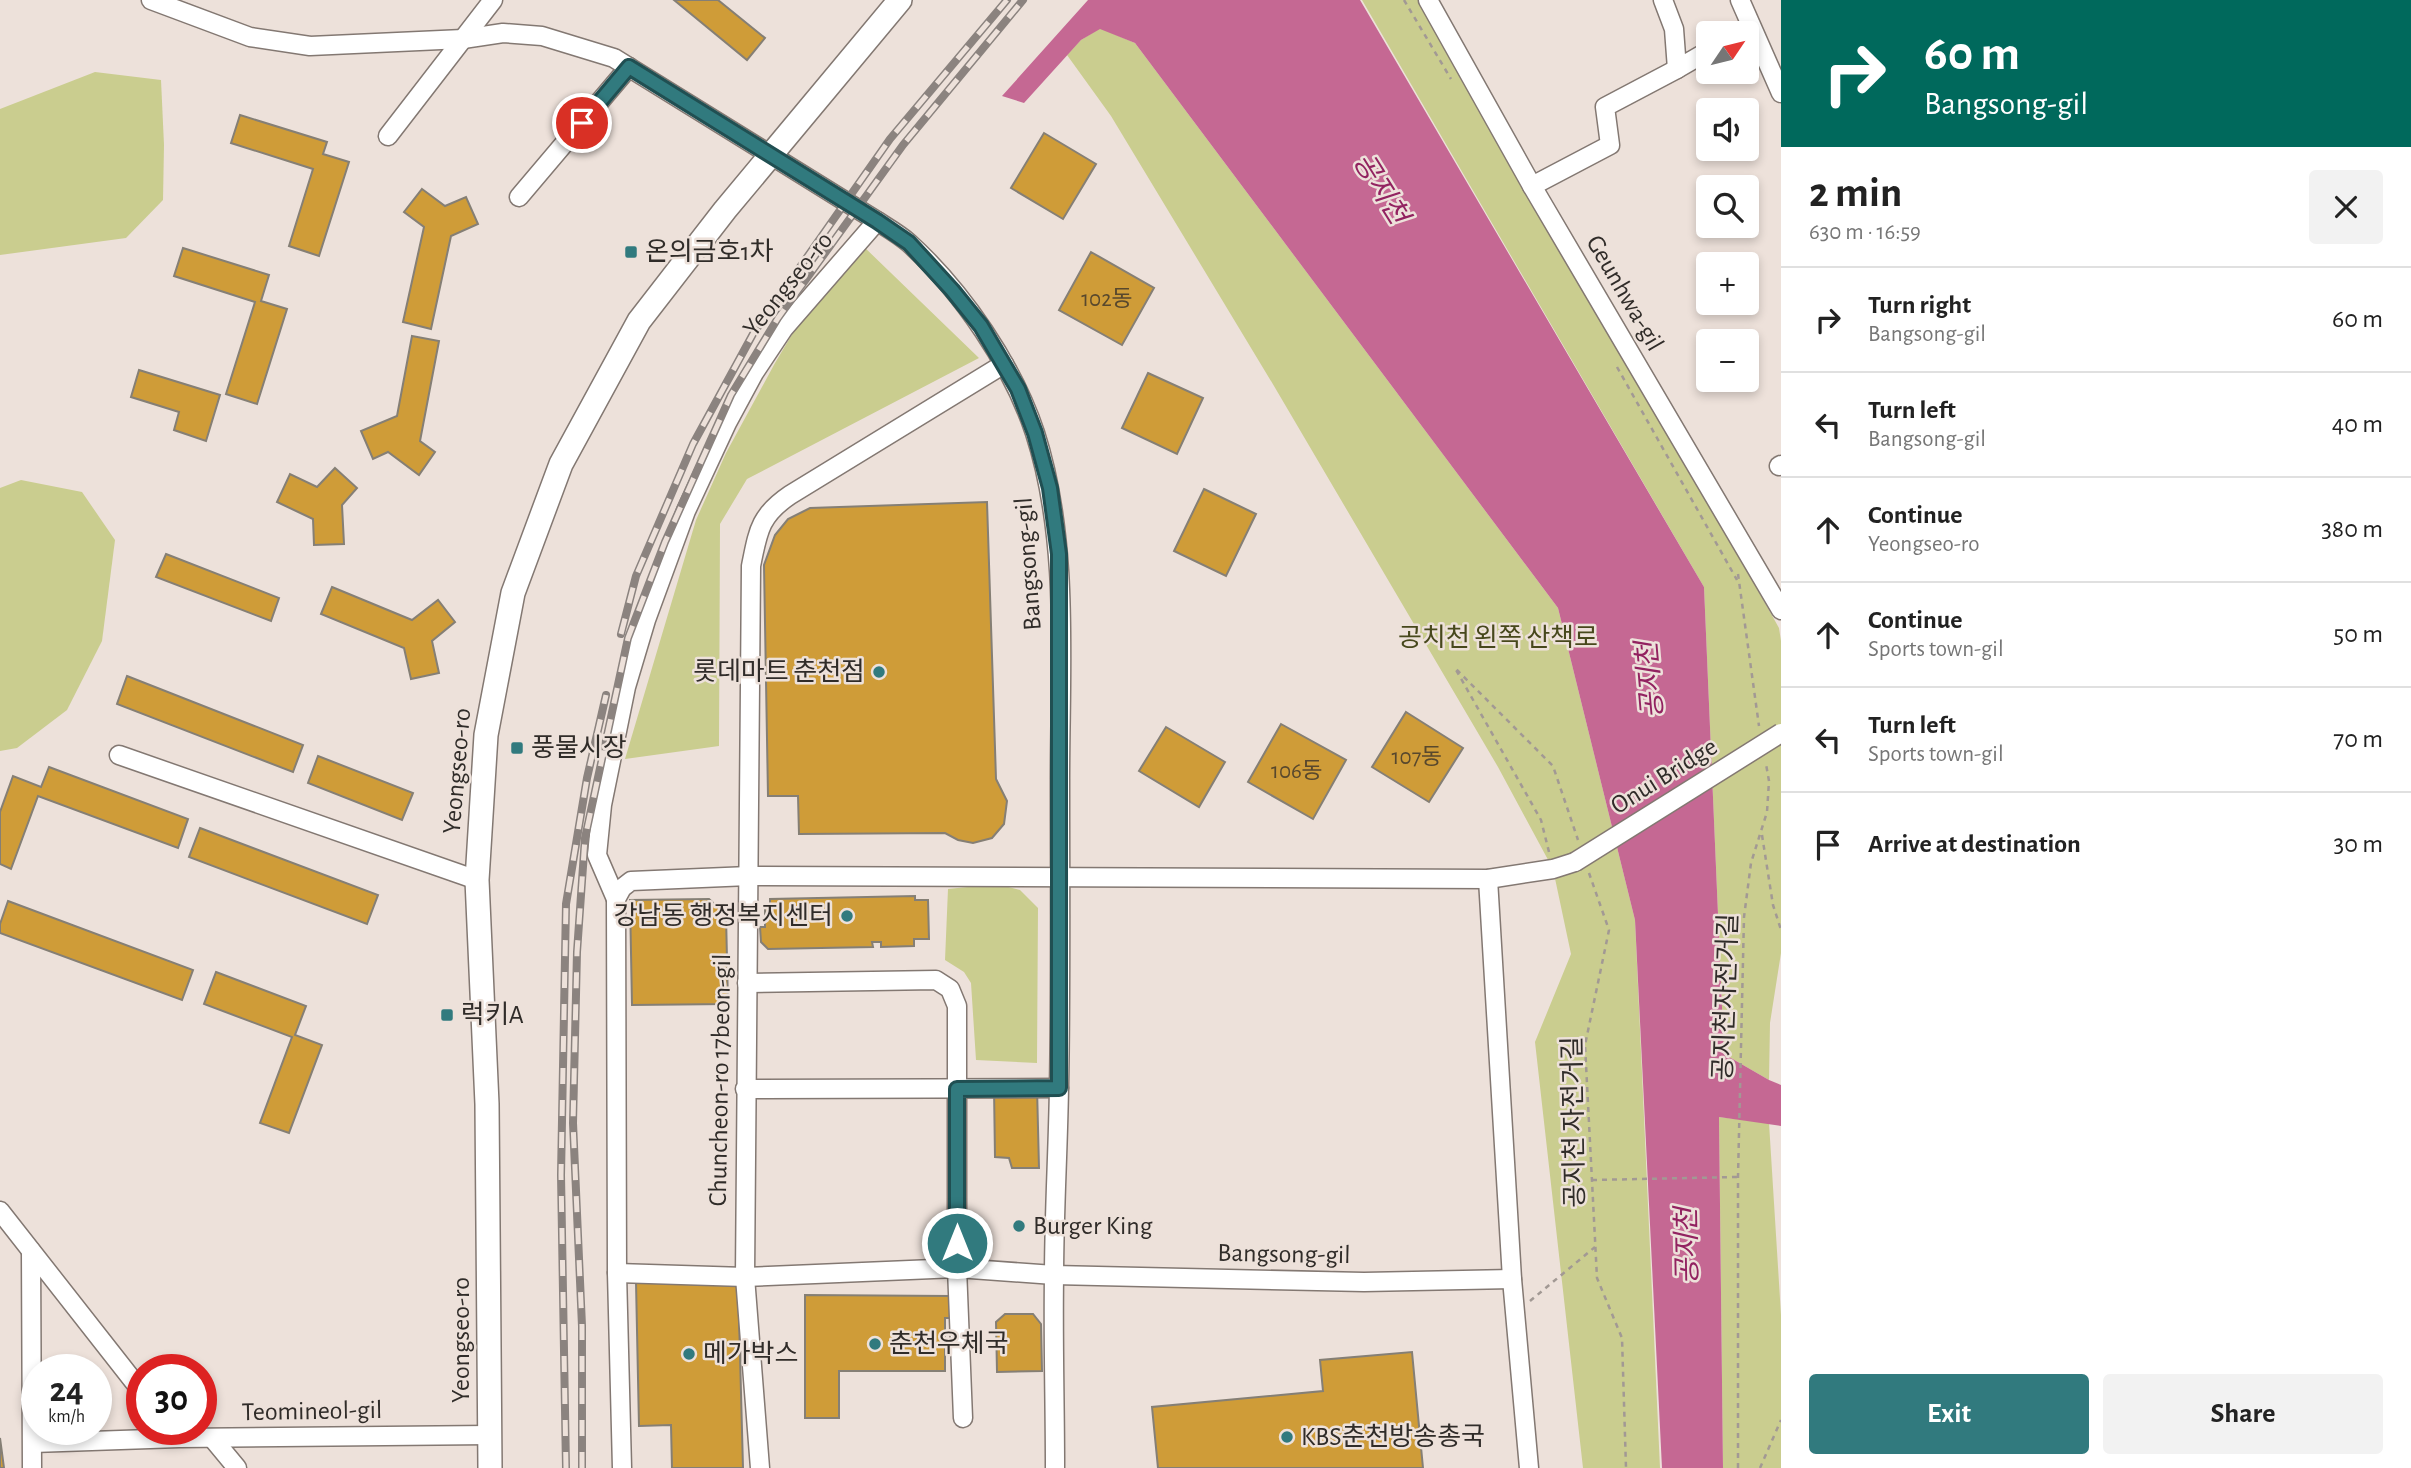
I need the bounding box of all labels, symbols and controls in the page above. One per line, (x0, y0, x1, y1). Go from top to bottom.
north arrow (1696, 21, 1759, 84)
map controls (1696, 21, 1759, 392)
icon: right (1809, 28, 1900, 119)
text: 60 m (1924, 30, 2020, 79)
text: Bangsong-gil (1924, 88, 2088, 120)
pin (552, 93, 612, 153)
button: sound (1696, 98, 1759, 161)
icon: arrive (563, 104, 601, 142)
water label: 공지천 (1348, 148, 1416, 232)
button: close (2309, 170, 2383, 244)
text: 2 min (1809, 172, 1902, 214)
button: search (1696, 175, 1759, 238)
text: 630 m · 16:59 (1809, 221, 1921, 244)
street label: Yeongseo-ro (738, 227, 838, 341)
street label: Geunhwa-gil (1581, 231, 1669, 355)
place label: 온의금호1차 (645, 238, 774, 265)
marker: 온의금호1차 (623, 244, 639, 260)
button: + (1696, 252, 1759, 315)
house number: 102동 (1081, 287, 1133, 311)
text: Turn right (1868, 292, 1971, 318)
icon: right (1809, 301, 1847, 339)
text: 60 m (2332, 306, 2383, 332)
text: Bangsong-gil (1868, 323, 1986, 346)
button: − (1696, 329, 1759, 392)
text: Turn left (1868, 397, 1956, 423)
icon: left (1809, 406, 1847, 444)
text: 40 m (2332, 411, 2383, 437)
text: Bangsong-gil (1868, 428, 1986, 451)
street label: Bangsong-gil (1010, 497, 1046, 631)
text: Continue (1868, 502, 1963, 528)
icon: ahead (1809, 511, 1847, 549)
text: 380 m (2321, 516, 2383, 542)
text: Yeongseo-ro (1868, 533, 1980, 556)
text: Continue (1868, 607, 1963, 633)
icon: ahead (1809, 616, 1847, 654)
text: 50 m (2333, 621, 2383, 647)
park label: 공치천 왼쪽 산책로 (1398, 624, 1598, 651)
water label: 공지천 (1631, 637, 1668, 720)
text: Sports town-gil (1868, 638, 2004, 661)
place label: 롯데마트 춘천점 (693, 658, 865, 685)
marker: 롯데마트 춘천점 (871, 664, 887, 680)
street label: Yeongseo-ro (439, 707, 475, 835)
text: Turn left (1868, 712, 1956, 738)
icon: left (1809, 721, 1847, 759)
text: 70 m (2333, 726, 2383, 752)
street label: Onui Bridge (1606, 733, 1722, 819)
place label: 풍물시장 (531, 734, 627, 761)
marker: 풍물시장 (509, 740, 525, 756)
text: Sports town-gil (1868, 743, 2004, 766)
house number: 107동 (1392, 745, 1442, 769)
house number: 106동 (1271, 759, 1323, 783)
icon: arrive (1809, 826, 1847, 864)
text: Arrive at destination (1868, 831, 2081, 857)
text: 30 m (2333, 831, 2383, 857)
place label: 강남동 행정복지센터 (613, 902, 833, 929)
marker: 강남동 행정복지센터 (839, 908, 855, 924)
street label: 공지천자전거길 (1709, 913, 1742, 1081)
street label: Chuncheon-ro 17beon-gil (705, 953, 735, 1207)
place label: 럭키A (461, 1001, 524, 1028)
marker: 럭키A (439, 1007, 455, 1023)
street label: 공지천 자전거길 (1559, 1036, 1588, 1208)
water label: 공지천 (1671, 1204, 1703, 1285)
position arrow (920, 1206, 994, 1280)
place label: Burger King (1033, 1213, 1153, 1239)
marker: Burger King (1011, 1218, 1027, 1234)
street label: Bangsong-gil (1217, 1240, 1351, 1268)
street label: Yeongseo-ro (448, 1277, 474, 1403)
place label: 춘천우체국 (889, 1330, 1009, 1357)
marker: 춘천우체국 (867, 1336, 883, 1352)
place label: 메가박스 (703, 1340, 799, 1367)
marker: 메가박스 (681, 1346, 697, 1362)
speed limit sign: 30 (126, 1354, 217, 1445)
text: 24 (49, 1373, 84, 1408)
button: Exit (1809, 1374, 2089, 1454)
button: Share (2103, 1374, 2383, 1454)
street label: Teomineol-gil (242, 1397, 382, 1425)
text: km/h (48, 1408, 85, 1426)
place label: KBS춘천방송총국 (1301, 1423, 1485, 1450)
marker: KBS춘천방송총국 (1279, 1429, 1295, 1445)

